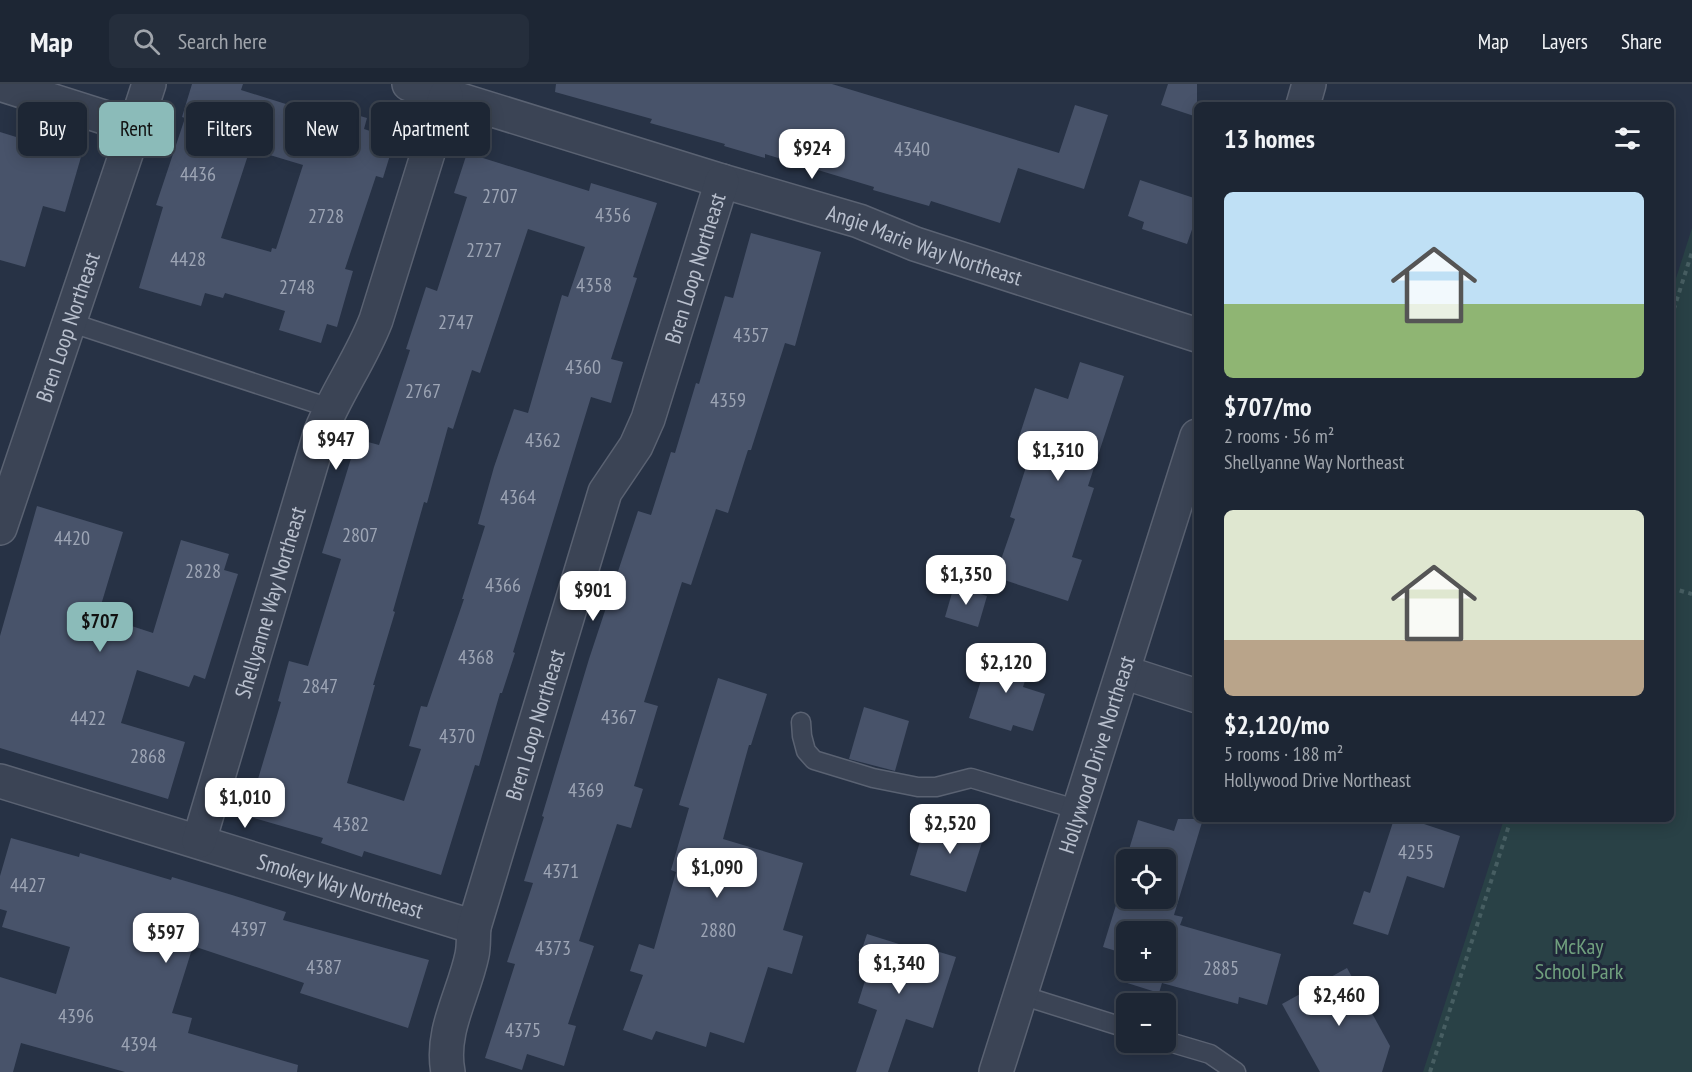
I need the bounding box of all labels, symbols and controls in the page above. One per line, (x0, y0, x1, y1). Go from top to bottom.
search box (109, 14, 529, 68)
text: Map (30, 23, 73, 60)
icon: search (130, 25, 163, 58)
text: Search here (178, 27, 267, 55)
text: Map (1478, 28, 1509, 55)
text: Layers (1542, 28, 1588, 55)
text: Share (1621, 28, 1662, 55)
chip: Buy (18, 102, 87, 156)
chip: Rent (99, 102, 174, 156)
chip: Filters (186, 102, 273, 156)
chip: New (285, 102, 359, 156)
chip: Apartment (371, 102, 490, 156)
text: 13 homes (1224, 122, 1315, 155)
icon: filters (1611, 122, 1644, 155)
pin: $924 (776, 129, 848, 180)
text: $924 (793, 135, 831, 161)
house number: 4340 (894, 136, 930, 162)
house number: 4436 (180, 161, 216, 187)
house number: 2707 (482, 183, 518, 209)
street label: Bren Loop Northeast (658, 189, 731, 347)
street label: Angie Marie Way Northeast (823, 198, 1026, 292)
house number: 4356 (595, 202, 631, 228)
house number: 2728 (308, 203, 344, 229)
icon: home (1380, 231, 1488, 339)
house number: 2727 (466, 237, 502, 263)
house number: 4428 (170, 246, 206, 272)
street label: Bren Loop Northeast (29, 249, 106, 406)
house number: 4358 (576, 272, 612, 298)
house number: 2748 (279, 274, 315, 300)
house number: 2747 (438, 309, 474, 335)
house number: 4357 (733, 322, 769, 348)
house number: 4360 (565, 354, 601, 380)
house number: 2767 (405, 378, 441, 404)
house number: 4359 (710, 387, 746, 413)
text: $707/mo (1224, 390, 1312, 423)
pin: $947 (300, 420, 372, 471)
text: 2 rooms · 56 m² (1224, 423, 1334, 449)
text: $947 (317, 426, 355, 452)
house number: 4362 (525, 427, 561, 453)
pin: $1,310 (1009, 431, 1107, 482)
text: $1,310 (1032, 437, 1084, 463)
text: Shellyanne Way Northeast (1224, 449, 1404, 475)
house number: 4364 (500, 484, 536, 510)
street label: Shellyanne Way Northeast (228, 503, 312, 701)
house number: 2807 (342, 522, 378, 548)
house number: 4420 (54, 525, 90, 551)
icon: home (1380, 549, 1488, 657)
pin: $1,350 (917, 555, 1015, 606)
house number: 2828 (185, 558, 221, 584)
text: $1,350 (940, 561, 992, 587)
pin: $901 (557, 571, 629, 622)
house number: 4366 (485, 572, 521, 598)
text: $901 (574, 577, 612, 603)
pin: $707 (64, 602, 136, 653)
text: $707 (81, 608, 119, 634)
pin: $2,120 (957, 643, 1055, 694)
house number: 4368 (458, 644, 494, 670)
street label: Bren Loop Northeast (499, 646, 571, 804)
text: $2,120 (980, 649, 1032, 675)
street label: Hollywood Drive Northeast (1052, 652, 1141, 857)
house number: 2847 (302, 673, 338, 699)
house number: 4367 (601, 704, 637, 730)
house number: 4422 (70, 705, 106, 731)
text: $2,120/mo (1224, 708, 1330, 741)
house number: 4370 (439, 723, 475, 749)
text: 5 rooms · 188 m² (1224, 741, 1343, 767)
house number: 2868 (130, 743, 166, 769)
text: Hollywood Drive Northeast (1224, 767, 1411, 793)
house number: 4369 (568, 777, 604, 803)
pin: $1,010 (196, 778, 294, 829)
text: $1,010 (219, 784, 271, 810)
pin: $2,520 (901, 804, 999, 855)
text: $2,520 (924, 810, 976, 836)
house number: 4382 (333, 811, 369, 837)
house number: 4255 (1398, 839, 1434, 865)
street label: Smokey Way Northeast (254, 847, 427, 925)
pin: $1,090 (668, 848, 766, 899)
map controls (1116, 849, 1176, 1053)
button: locate (1116, 849, 1176, 909)
text: $1,090 (691, 854, 743, 880)
house number: 4371 (543, 858, 579, 884)
house number: 4427 (10, 872, 46, 898)
pin: $597 (130, 913, 202, 964)
house number: 4397 (231, 916, 267, 942)
house number: 2880 (700, 917, 736, 943)
text: $597 (147, 919, 185, 945)
button: + (1116, 921, 1176, 981)
park label: McKay School Park (1535, 932, 1624, 985)
house number: 4373 (535, 935, 571, 961)
pin: $1,340 (850, 944, 948, 995)
text: $1,340 (873, 950, 925, 976)
house number: 4387 (306, 954, 342, 980)
house number: 2885 (1203, 955, 1239, 981)
pin: $2,460 (1290, 976, 1388, 1027)
text: $2,460 (1313, 982, 1365, 1008)
button: − (1116, 993, 1176, 1053)
house number: 4396 (58, 1003, 94, 1029)
house number: 4375 (505, 1017, 541, 1043)
house number: 4394 (121, 1031, 157, 1057)

